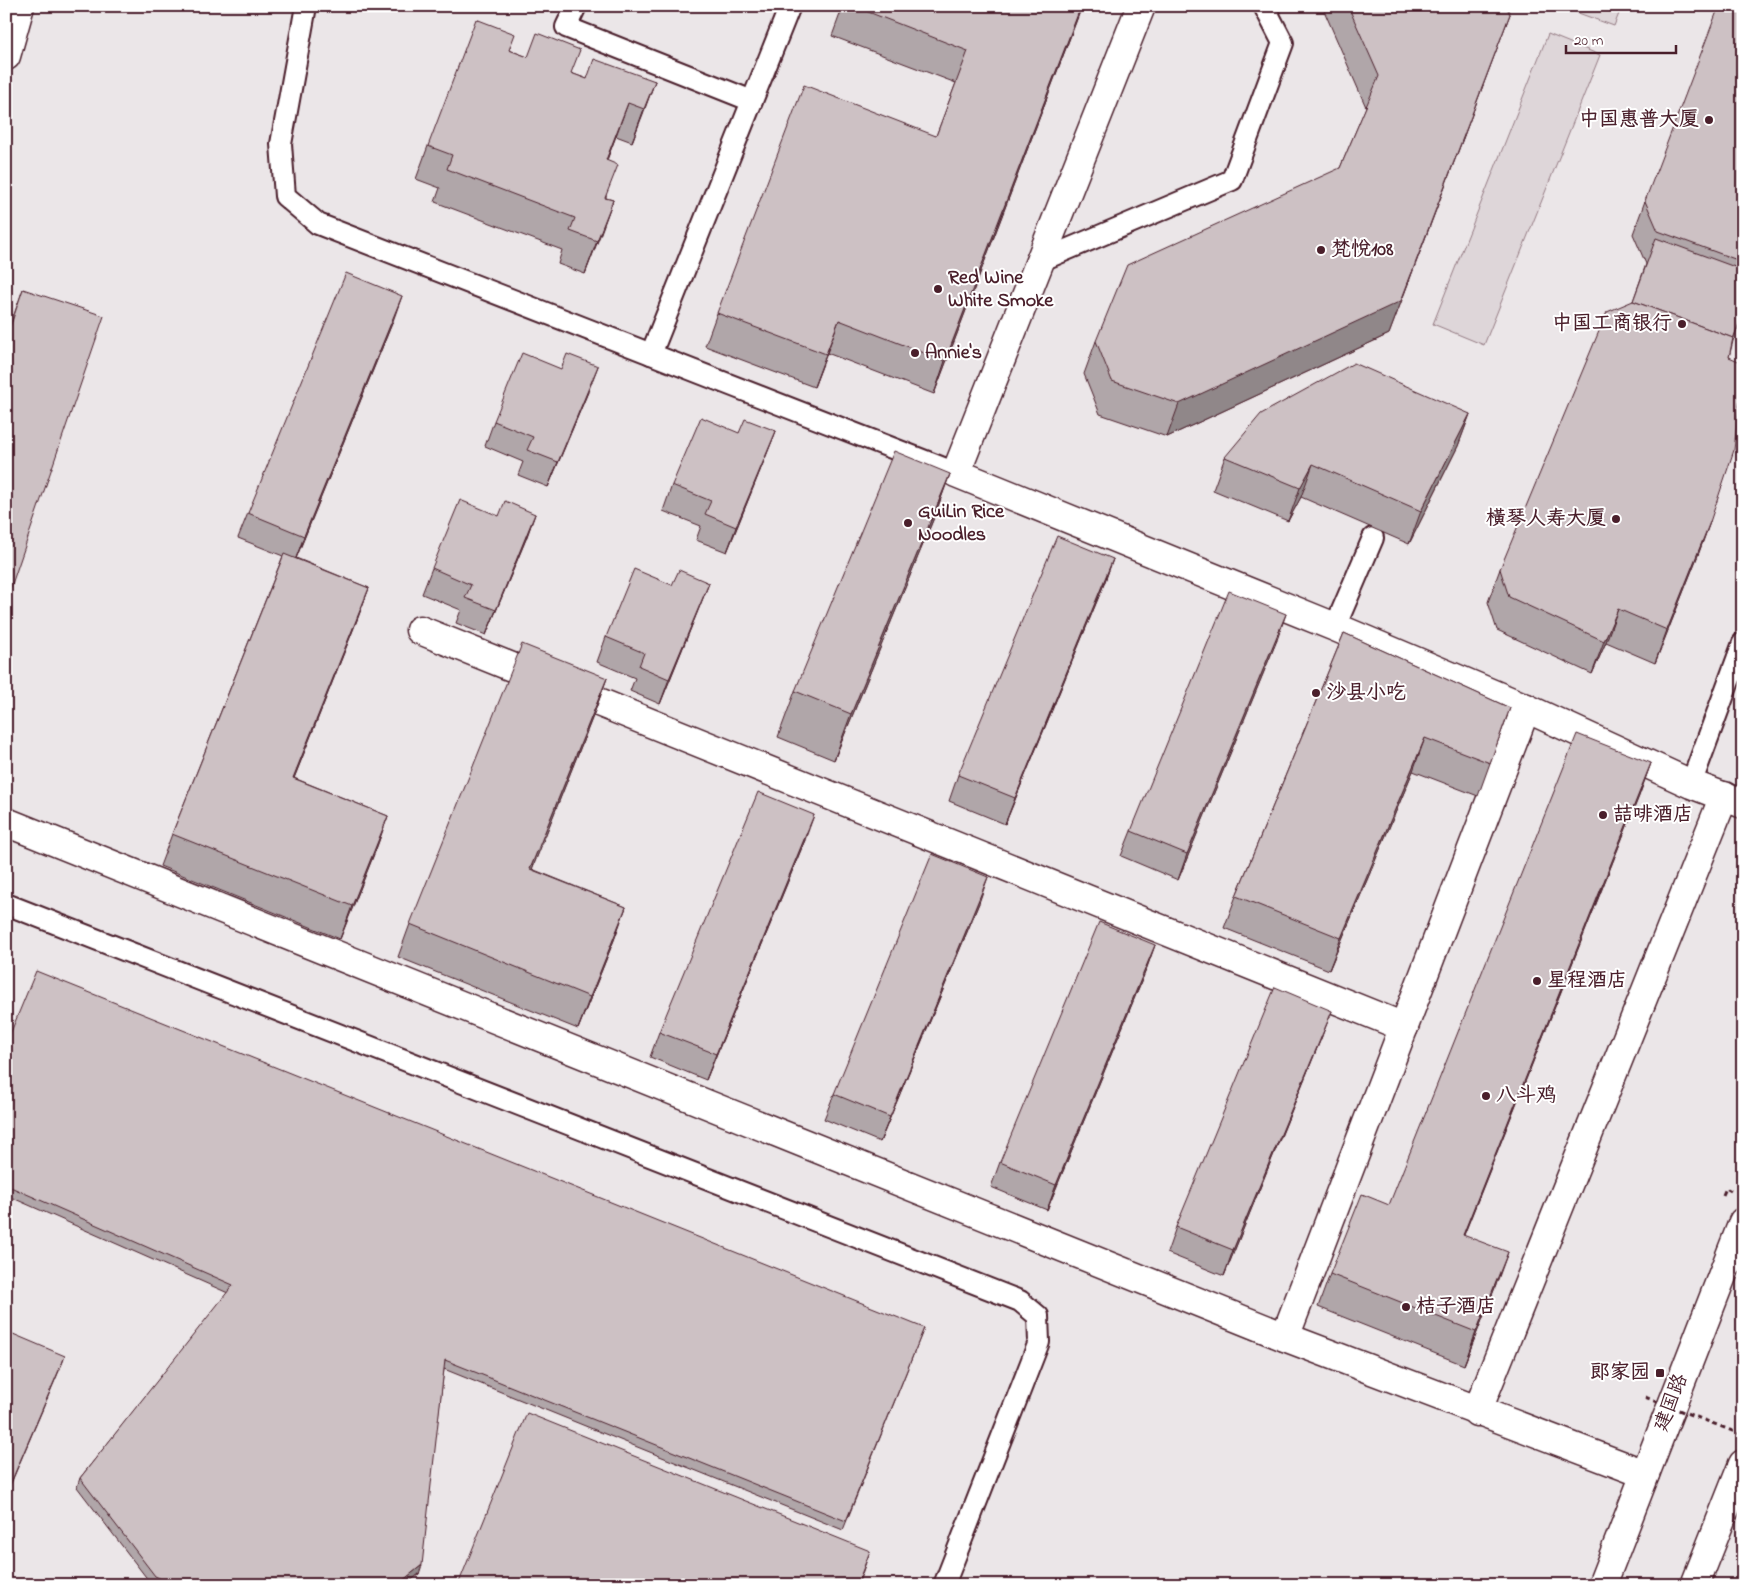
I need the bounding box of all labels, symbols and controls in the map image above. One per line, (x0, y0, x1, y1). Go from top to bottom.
scale bar (1566, 22, 1676, 54)
text: 20 m (1574, 30, 1604, 52)
place label: 中国惠普大厦 (1579, 106, 1699, 135)
marker: 中国惠普大厦 (1703, 114, 1715, 126)
place label: 梵悦108 (1331, 236, 1394, 265)
marker: 梵悦108 (1315, 244, 1327, 256)
place label: Red Wine White Smoke (948, 264, 1054, 316)
marker: Red Wine White Smoke (932, 283, 944, 295)
place label: 中国工商银行 (1552, 310, 1672, 339)
marker: 中国工商银行 (1676, 318, 1688, 330)
place label: Annie's (925, 339, 982, 368)
marker: Annie's (909, 347, 921, 359)
place label: GuiLin Rice Noodles (918, 498, 1005, 550)
place label: 横琴人寿大厦 (1486, 505, 1606, 534)
marker: 横琴人寿大厦 (1610, 513, 1622, 525)
marker: GuiLin Rice Noodles (902, 517, 914, 529)
place label: 沙县小吃 (1326, 679, 1406, 708)
marker: 沙县小吃 (1310, 687, 1322, 699)
place label: 喆啡酒店 (1613, 801, 1693, 830)
marker: 喆啡酒店 (1597, 809, 1609, 821)
place label: 星程酒店 (1547, 967, 1627, 996)
marker: 星程酒店 (1531, 975, 1543, 987)
place label: 八斗鸡 (1496, 1082, 1556, 1111)
marker: 八斗鸡 (1480, 1090, 1492, 1102)
place label: 桔子酒店 (1416, 1293, 1496, 1322)
marker: 桔子酒店 (1400, 1301, 1412, 1313)
place label: 郎家园 (1590, 1359, 1650, 1388)
marker: 郎家园 (1654, 1367, 1666, 1379)
street label: 建国路 (1648, 1369, 1697, 1436)

